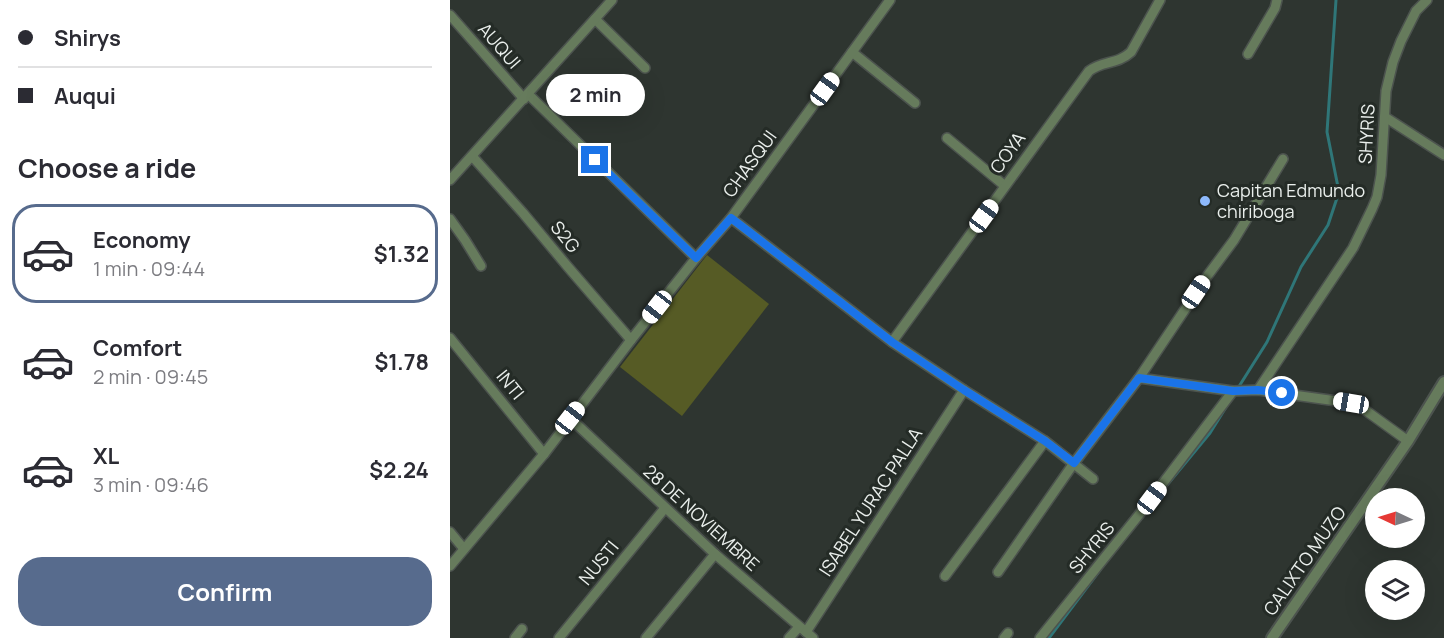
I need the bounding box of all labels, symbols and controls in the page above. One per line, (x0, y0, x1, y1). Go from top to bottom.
street label: AUQUI (473, 17, 526, 73)
text: Shirys (54, 23, 121, 53)
car (807, 69, 843, 109)
callout: 2 min (546, 73, 645, 115)
text: Auqui (54, 81, 116, 111)
text: 2 min (569, 81, 622, 108)
street label: SHYRIS (1352, 103, 1380, 165)
street label: CHASQUI (717, 125, 782, 202)
street label: COYA (984, 126, 1031, 178)
route end (581, 146, 608, 173)
text: Choose a ride (18, 149, 196, 186)
place label: Capitan Edmundo chiriboga (1217, 178, 1365, 223)
marker: Capitan Edmundo chiriboga (1198, 194, 1212, 208)
car (966, 196, 1002, 236)
street label: S2G (546, 216, 586, 257)
text: Economy (93, 225, 191, 255)
icon: car (21, 227, 75, 281)
text: $1.32 (374, 239, 429, 269)
text: 1 min · 09:44 (93, 255, 205, 282)
car (1178, 272, 1214, 312)
car (639, 287, 675, 327)
text: Comfort (93, 333, 182, 363)
icon: car (21, 335, 75, 389)
text: $1.78 (375, 347, 429, 377)
text: 2 min · 09:45 (93, 363, 208, 390)
street label: INTI (492, 365, 530, 404)
route start (1268, 379, 1295, 406)
car (1332, 391, 1370, 415)
car (552, 398, 588, 438)
street label: ISABEL YURAC PALLA (813, 422, 928, 580)
text: XL (93, 441, 119, 471)
icon: car (21, 443, 75, 497)
text: $2.24 (369, 455, 429, 485)
street label: 28 DE NOVIEMBRE (639, 459, 765, 576)
text: 3 min · 09:46 (93, 471, 209, 498)
car (1134, 478, 1170, 518)
north arrow (1365, 488, 1425, 548)
map controls (1365, 488, 1425, 620)
street label: CALIXTO MUZO (1258, 501, 1351, 620)
street label: SHYRIS (1063, 516, 1119, 578)
street label: NUSTI (573, 535, 623, 590)
button: Confirm (18, 557, 432, 626)
button: layers (1365, 560, 1425, 620)

